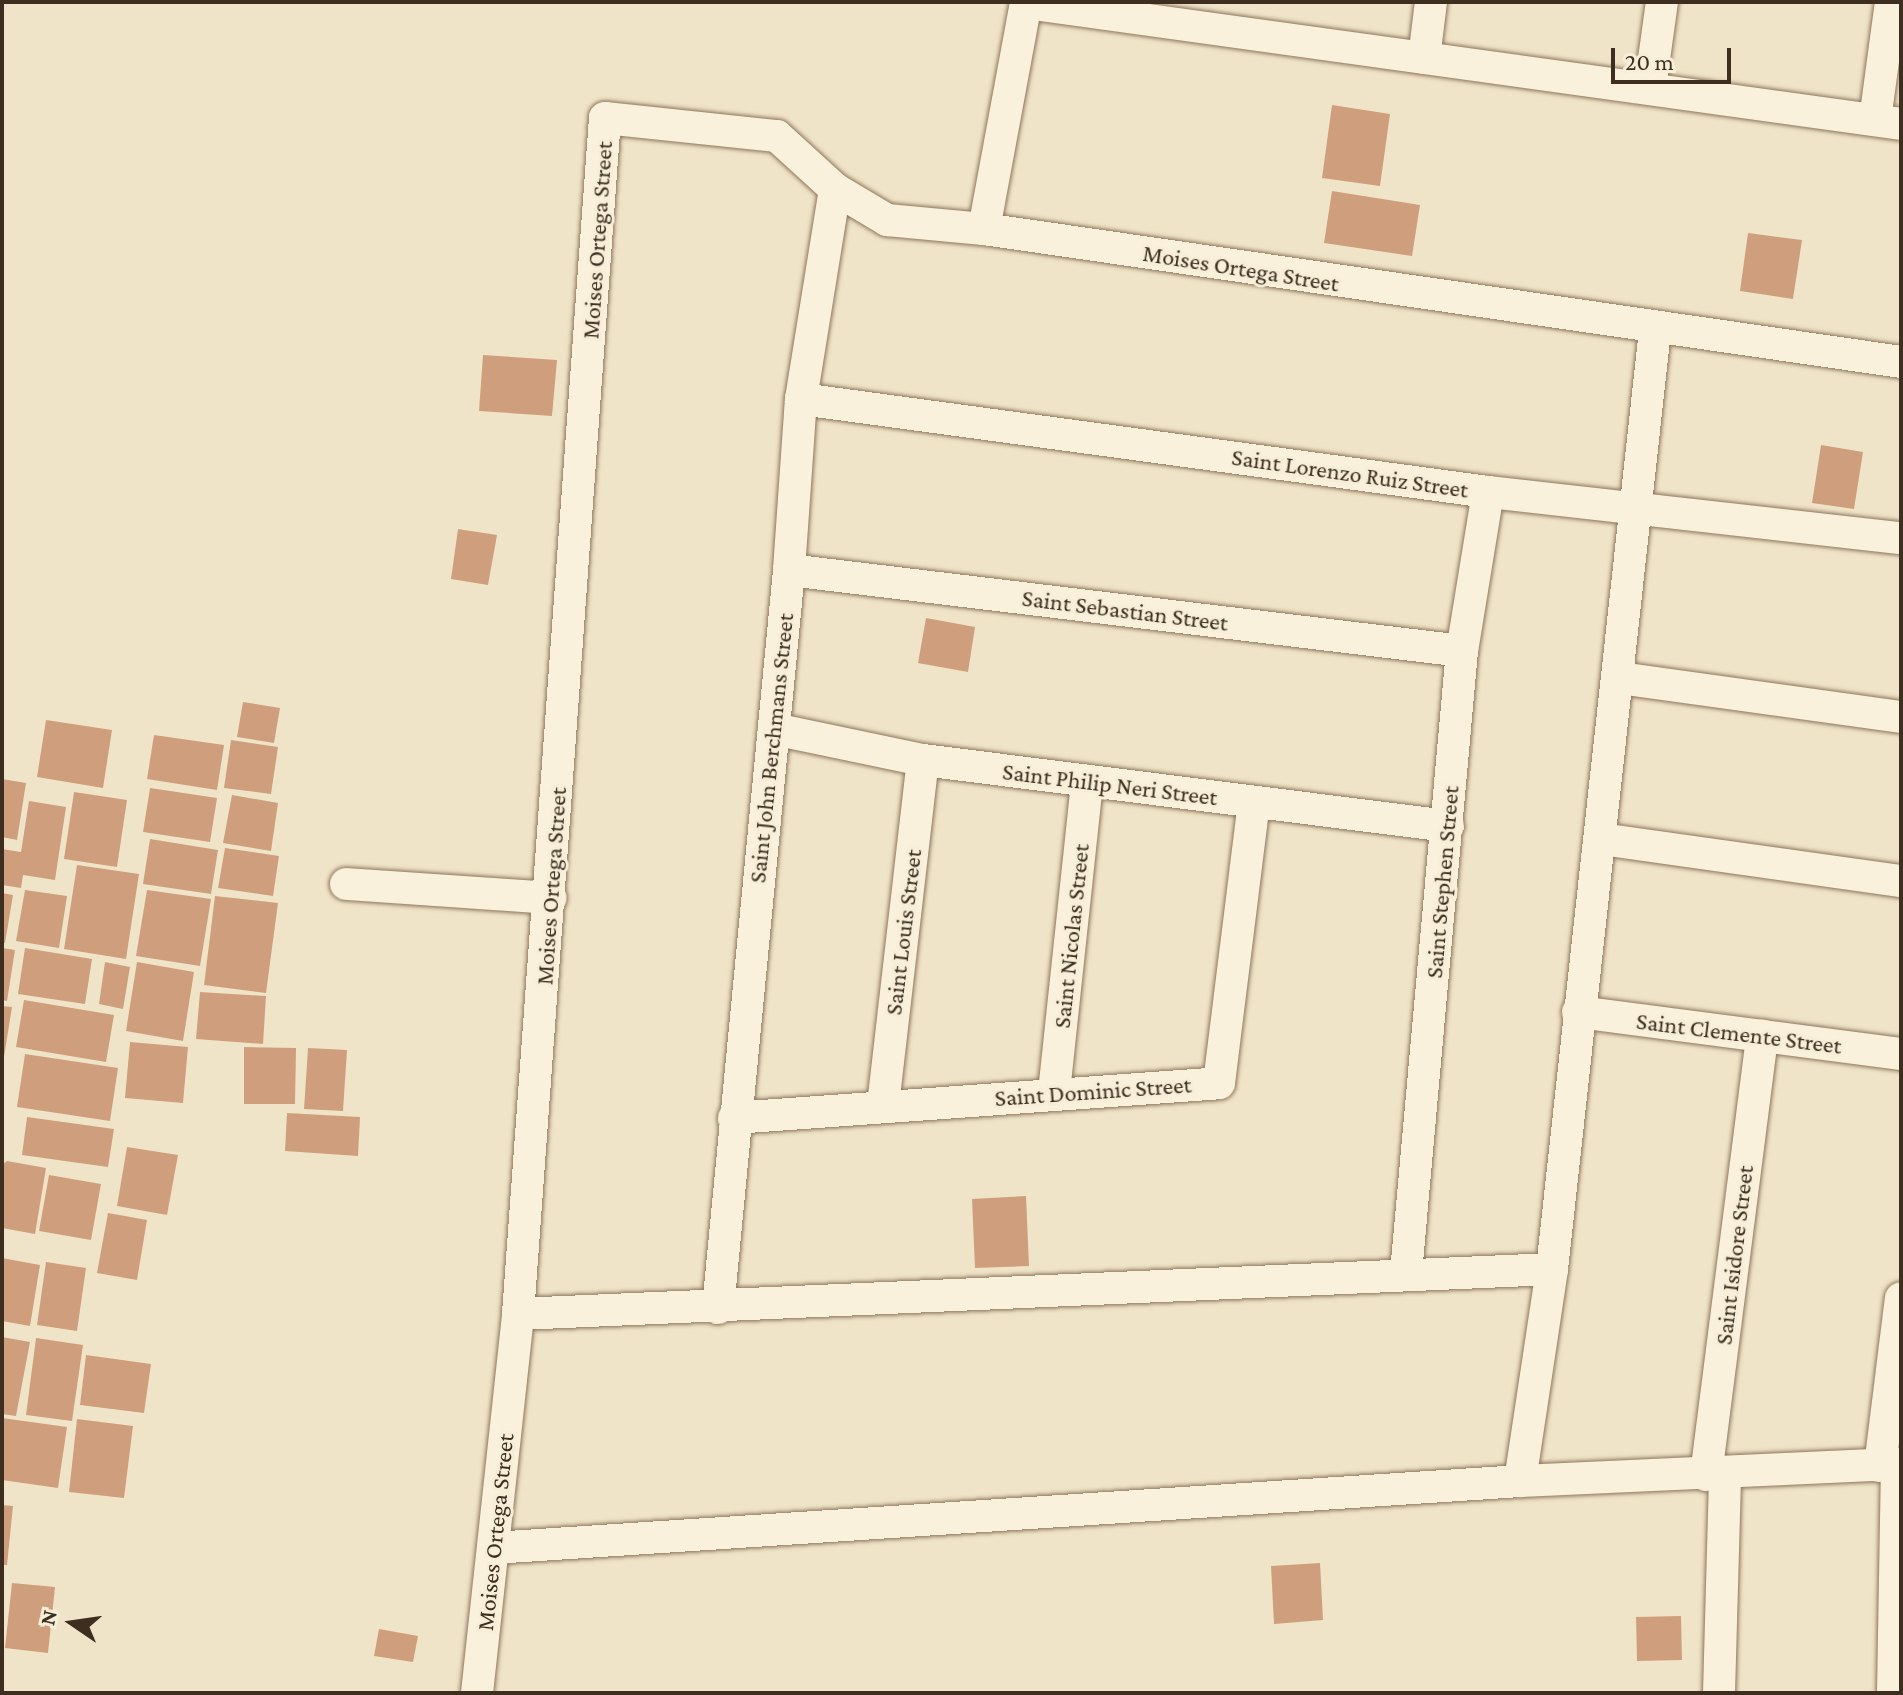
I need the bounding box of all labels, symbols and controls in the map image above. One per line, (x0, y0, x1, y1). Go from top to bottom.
scale bar (1615, 32, 1735, 82)
text: 20 m (1625, 48, 1674, 75)
street label: Moises Ortega Street (576, 140, 618, 340)
street label: Moises Ortega Street (1141, 238, 1341, 298)
street label: Saint Lorenzo Ruiz Street (1230, 442, 1470, 504)
street label: Saint Sebastian Street (1020, 583, 1230, 637)
street label: Saint John Berchmans Street (743, 612, 799, 884)
street label: Saint Philip Neri Street (1001, 757, 1219, 811)
street label: Saint Stephen Street (1419, 785, 1465, 979)
street label: Moises Ortega Street (530, 786, 572, 986)
street label: Saint Nicolas Street (1047, 842, 1095, 1030)
street label: Saint Louis Street (879, 847, 927, 1017)
street label: Saint Clemente Street (1635, 1006, 1843, 1060)
street label: Saint Dominic Street (994, 1070, 1192, 1112)
street label: Saint Isidore Street (1709, 1164, 1759, 1346)
street label: Moises Ortega Street (470, 1432, 520, 1632)
north arrow (32, 1583, 112, 1663)
text: N (34, 1607, 62, 1628)

